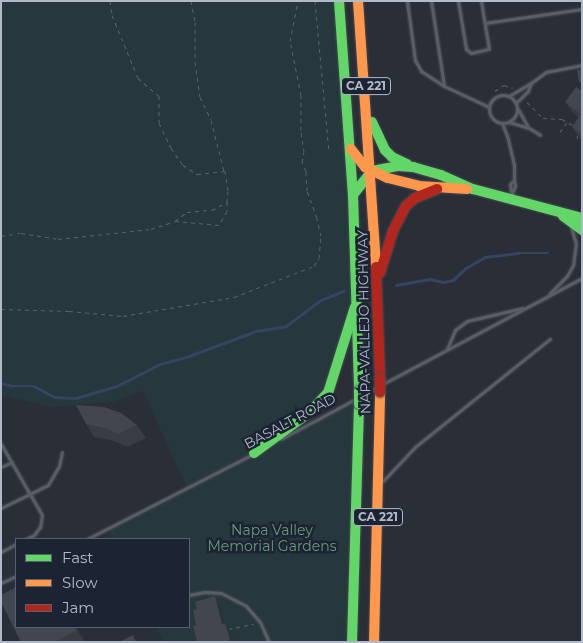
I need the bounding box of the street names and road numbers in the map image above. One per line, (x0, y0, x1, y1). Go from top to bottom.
road number: CA 221 (341, 76, 391, 95)
street label: NAPA-VALLEJO HIGHWAY (354, 230, 374, 414)
street label: BASALT ROAD (241, 390, 339, 452)
road number: CA 221 (353, 508, 403, 526)

